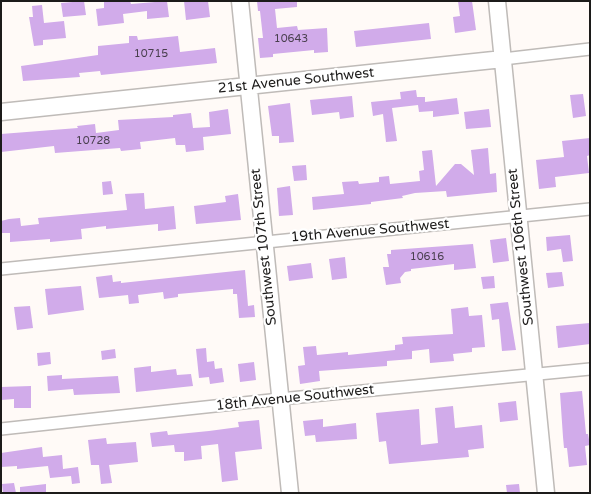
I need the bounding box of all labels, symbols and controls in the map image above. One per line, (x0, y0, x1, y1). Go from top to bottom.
house number: 10643 (274, 32, 308, 46)
house number: 10715 (134, 47, 168, 61)
street label: 21st Avenue Southwest (217, 64, 375, 98)
house number: 10728 (76, 134, 110, 148)
street label: Southwest 107th Street (247, 168, 281, 326)
street label: Southwest 106th Street (504, 168, 538, 326)
street label: 19th Avenue Southwest (290, 216, 450, 246)
house number: 10616 (410, 250, 444, 264)
street label: 18th Avenue Southwest (215, 381, 375, 415)

